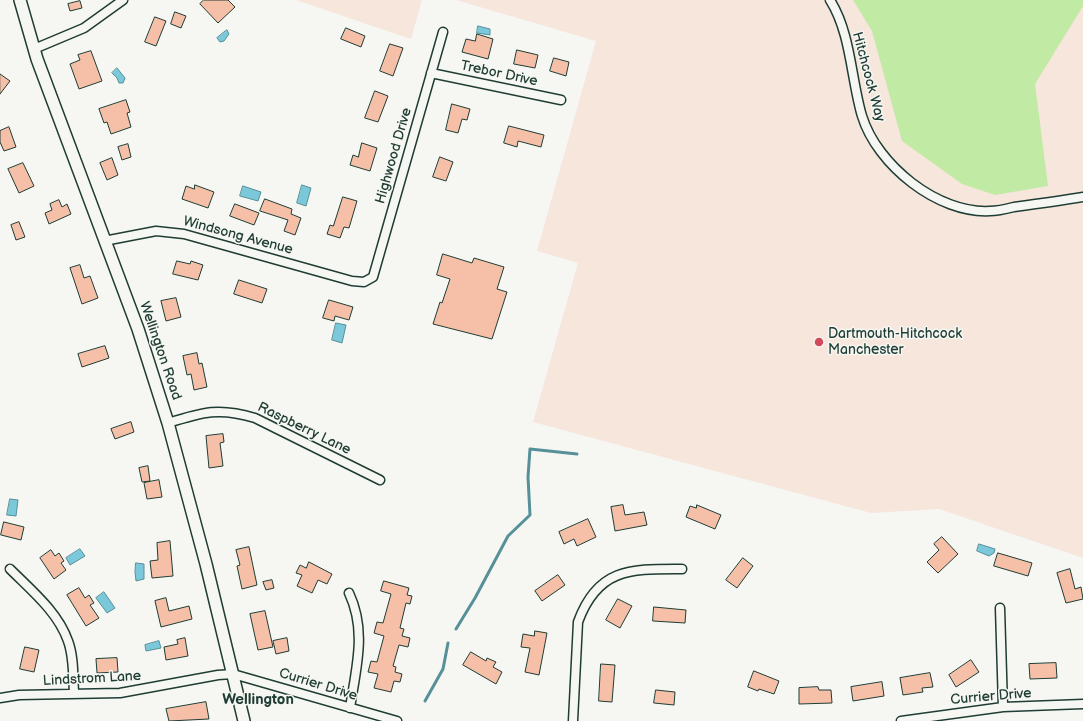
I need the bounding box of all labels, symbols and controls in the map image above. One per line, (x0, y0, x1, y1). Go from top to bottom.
street label: Hitchcock Way (848, 30, 888, 124)
street label: Trebor Drive (459, 58, 539, 90)
street label: Highwood Drive (372, 106, 416, 206)
street label: Windsong Avenue (181, 213, 295, 259)
street label: Wellington Road (135, 300, 185, 402)
place label: Dartmouth-Hitchcock Manchester (828, 326, 962, 358)
marker: Dartmouth-Hitchcock Manchester (813, 336, 825, 348)
street label: Raspberry Lane (255, 399, 353, 459)
street label: Currier Drive (277, 665, 359, 705)
street label: Lindstrom Lane (42, 668, 142, 690)
street label: Currier Drive (950, 685, 1032, 709)
district label: Wellington (222, 691, 294, 709)

